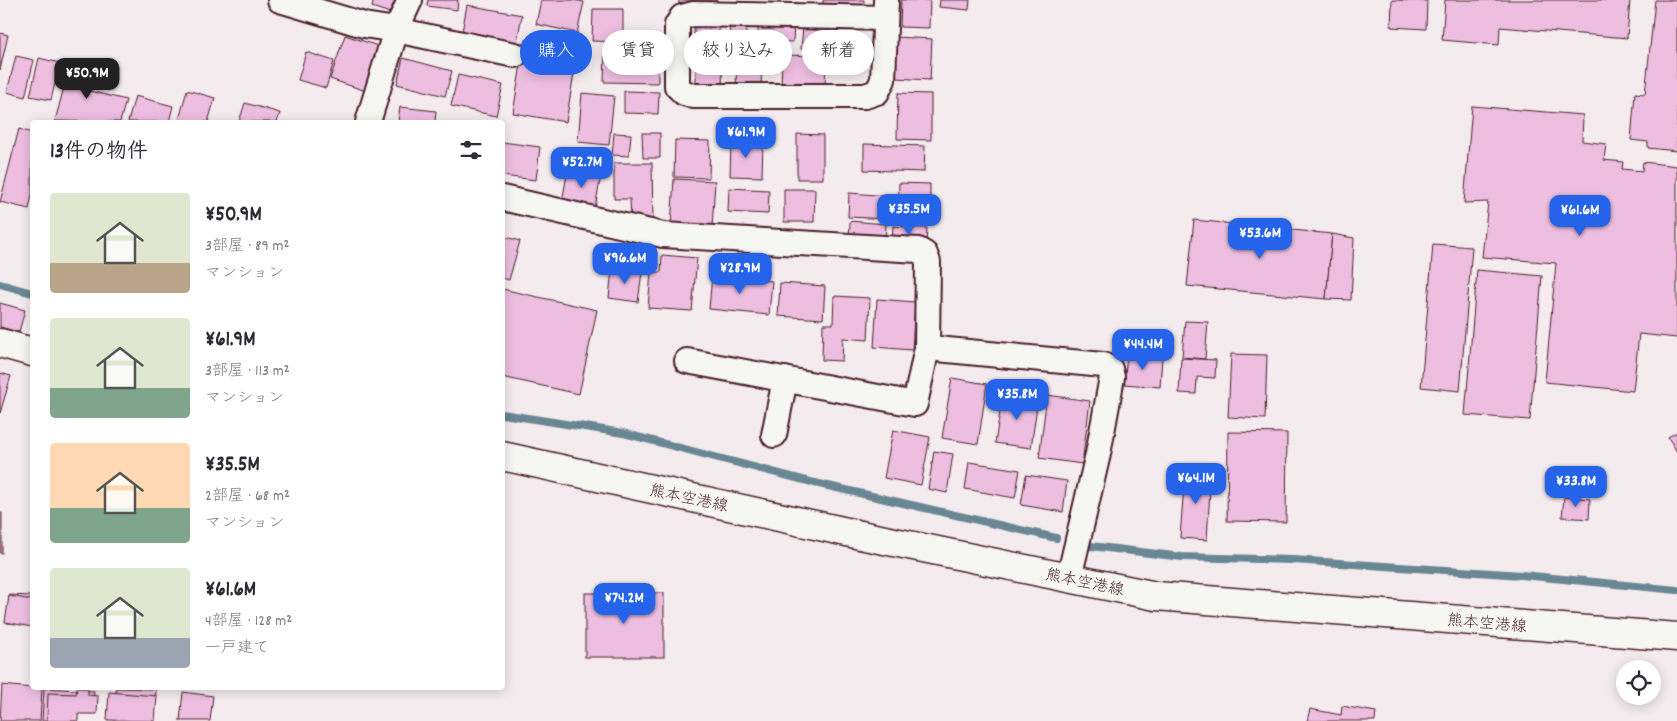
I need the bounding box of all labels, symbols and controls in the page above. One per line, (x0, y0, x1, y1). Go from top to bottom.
chip: 購入 (520, 30, 592, 75)
chip: 賃貸 (602, 30, 674, 75)
chip: 絞り込み (684, 30, 792, 75)
chip: 新着 (802, 30, 874, 75)
pin: ¥50.9M (46, 58, 128, 100)
text: ¥50.9M (65, 62, 109, 85)
pin: ¥61.9M (705, 116, 787, 159)
text: ¥61.9M (727, 121, 765, 144)
icon: filters (457, 136, 485, 164)
text: 13件の物件 (50, 138, 148, 168)
pin: ¥52.7M (541, 146, 623, 189)
text: ¥52.7M (562, 151, 602, 174)
pin: ¥35.5M (868, 194, 950, 236)
pin: ¥61.6M (1539, 194, 1621, 237)
text: ¥35.5M (888, 198, 930, 221)
text: ¥61.6M (1561, 199, 1599, 222)
text: ¥50.9M (205, 201, 262, 231)
icon: home (90, 213, 150, 273)
pin: ¥53.6M (1219, 218, 1301, 260)
text: ¥53.6M (1239, 222, 1281, 245)
text: 3部屋 · 89 m² (205, 235, 289, 258)
pin: ¥96.6M (584, 242, 666, 285)
text: ¥96.6M (604, 247, 646, 270)
pin: ¥28.9M (699, 252, 781, 295)
text: ¥28.9M (720, 257, 760, 280)
text: マンション (205, 262, 284, 285)
text: ¥61.9M (205, 326, 255, 356)
pin: ¥44.4M (1102, 328, 1184, 371)
text: ¥44.4M (1123, 333, 1163, 356)
icon: home (90, 338, 150, 398)
text: 3部屋 · 113 m² (205, 360, 290, 383)
pin: ¥35.8M (976, 378, 1058, 421)
text: ¥35.8M (997, 383, 1037, 406)
text: マンション (205, 387, 284, 410)
text: ¥35.5M (205, 451, 260, 481)
pin: ¥64.1M (1155, 462, 1237, 505)
icon: home (90, 463, 150, 523)
pin: ¥33.8M (1535, 466, 1617, 508)
text: ¥64.1M (1177, 467, 1215, 490)
text: ¥33.8M (1556, 470, 1596, 493)
street label: 熊本空港線 (647, 480, 730, 519)
text: 2部屋 · 68 m² (205, 485, 290, 508)
text: マンション (205, 512, 284, 535)
street label: 熊本空港線 (1043, 564, 1126, 603)
text: ¥61.6M (205, 576, 256, 606)
pin: ¥74.2M (583, 582, 665, 625)
text: ¥74.2M (604, 587, 644, 610)
icon: home (90, 588, 150, 648)
text: 4部屋 · 128 m² (205, 610, 292, 633)
street label: 熊本空港線 (1446, 610, 1528, 639)
text: 一戸建て (205, 637, 269, 660)
map controls (1616, 660, 1661, 705)
button: locate (1616, 660, 1661, 705)

